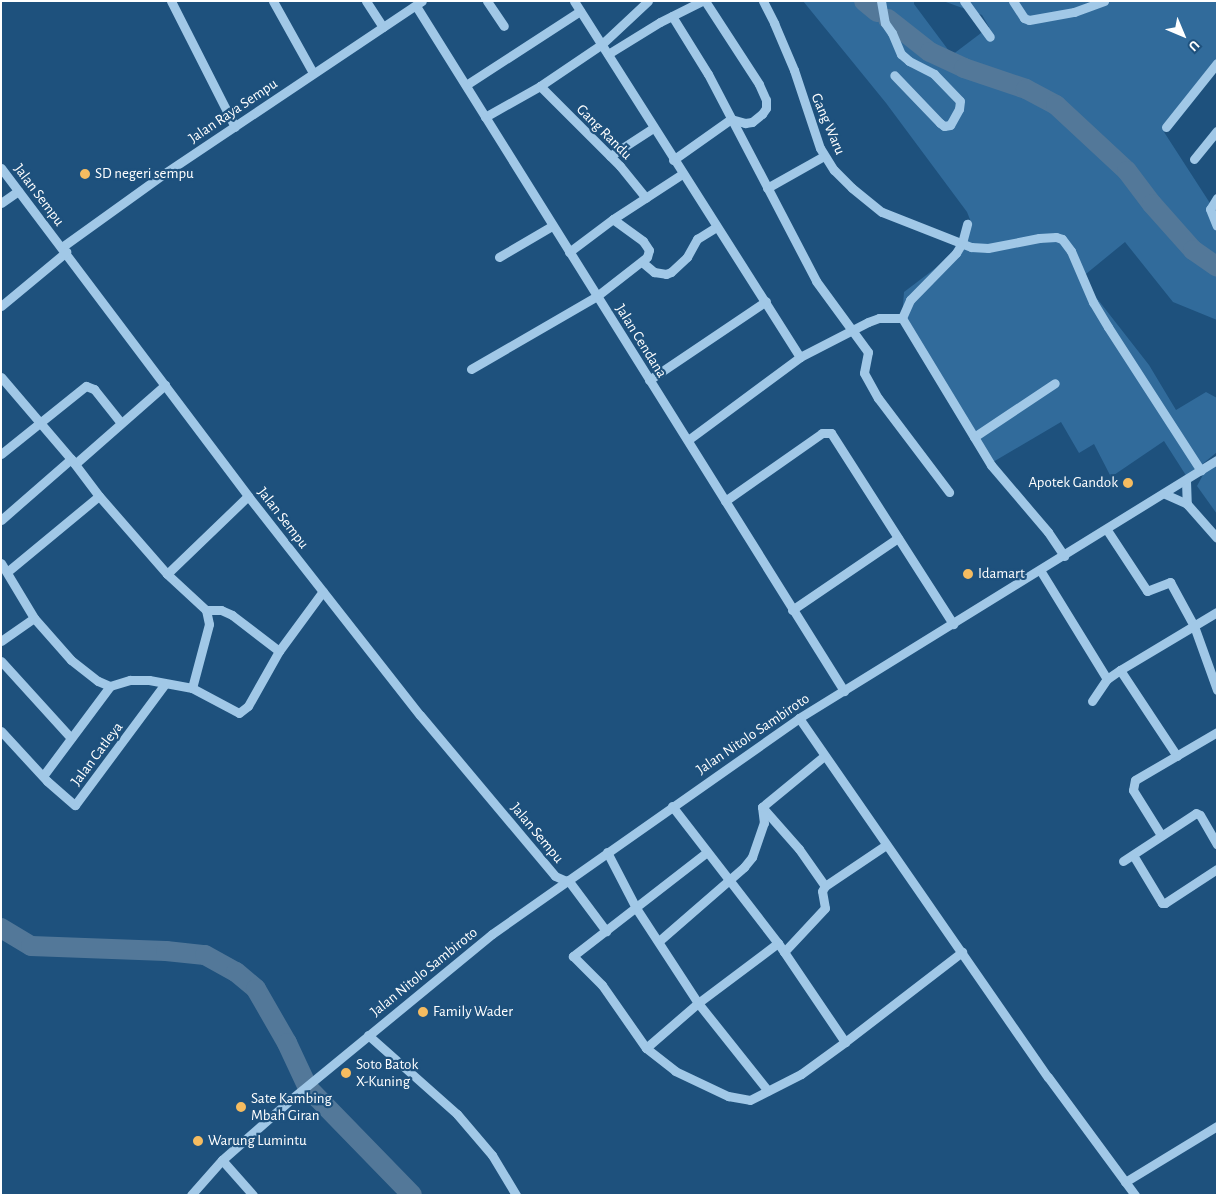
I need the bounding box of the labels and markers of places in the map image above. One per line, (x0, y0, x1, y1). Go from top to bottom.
place label: SD negeri sempu (95, 165, 194, 183)
marker: SD negeri sempu (79, 168, 91, 180)
place label: Apotek Gandok (1028, 474, 1118, 492)
marker: Apotek Gandok (1122, 477, 1134, 489)
place label: Idamart (978, 565, 1025, 583)
marker: Idamart (962, 568, 974, 580)
place label: Family Wader (433, 1003, 513, 1021)
marker: Family Wader (417, 1006, 429, 1018)
place label: Soto Batok X-Kuning (356, 1055, 418, 1090)
marker: Soto Batok X-Kuning (340, 1067, 352, 1079)
place label: Sate Kambing Mbah Giran (251, 1089, 332, 1124)
marker: Sate Kambing Mbah Giran (235, 1101, 247, 1113)
place label: Warung Lumintu (208, 1132, 307, 1150)
marker: Warung Lumintu (192, 1135, 204, 1147)

